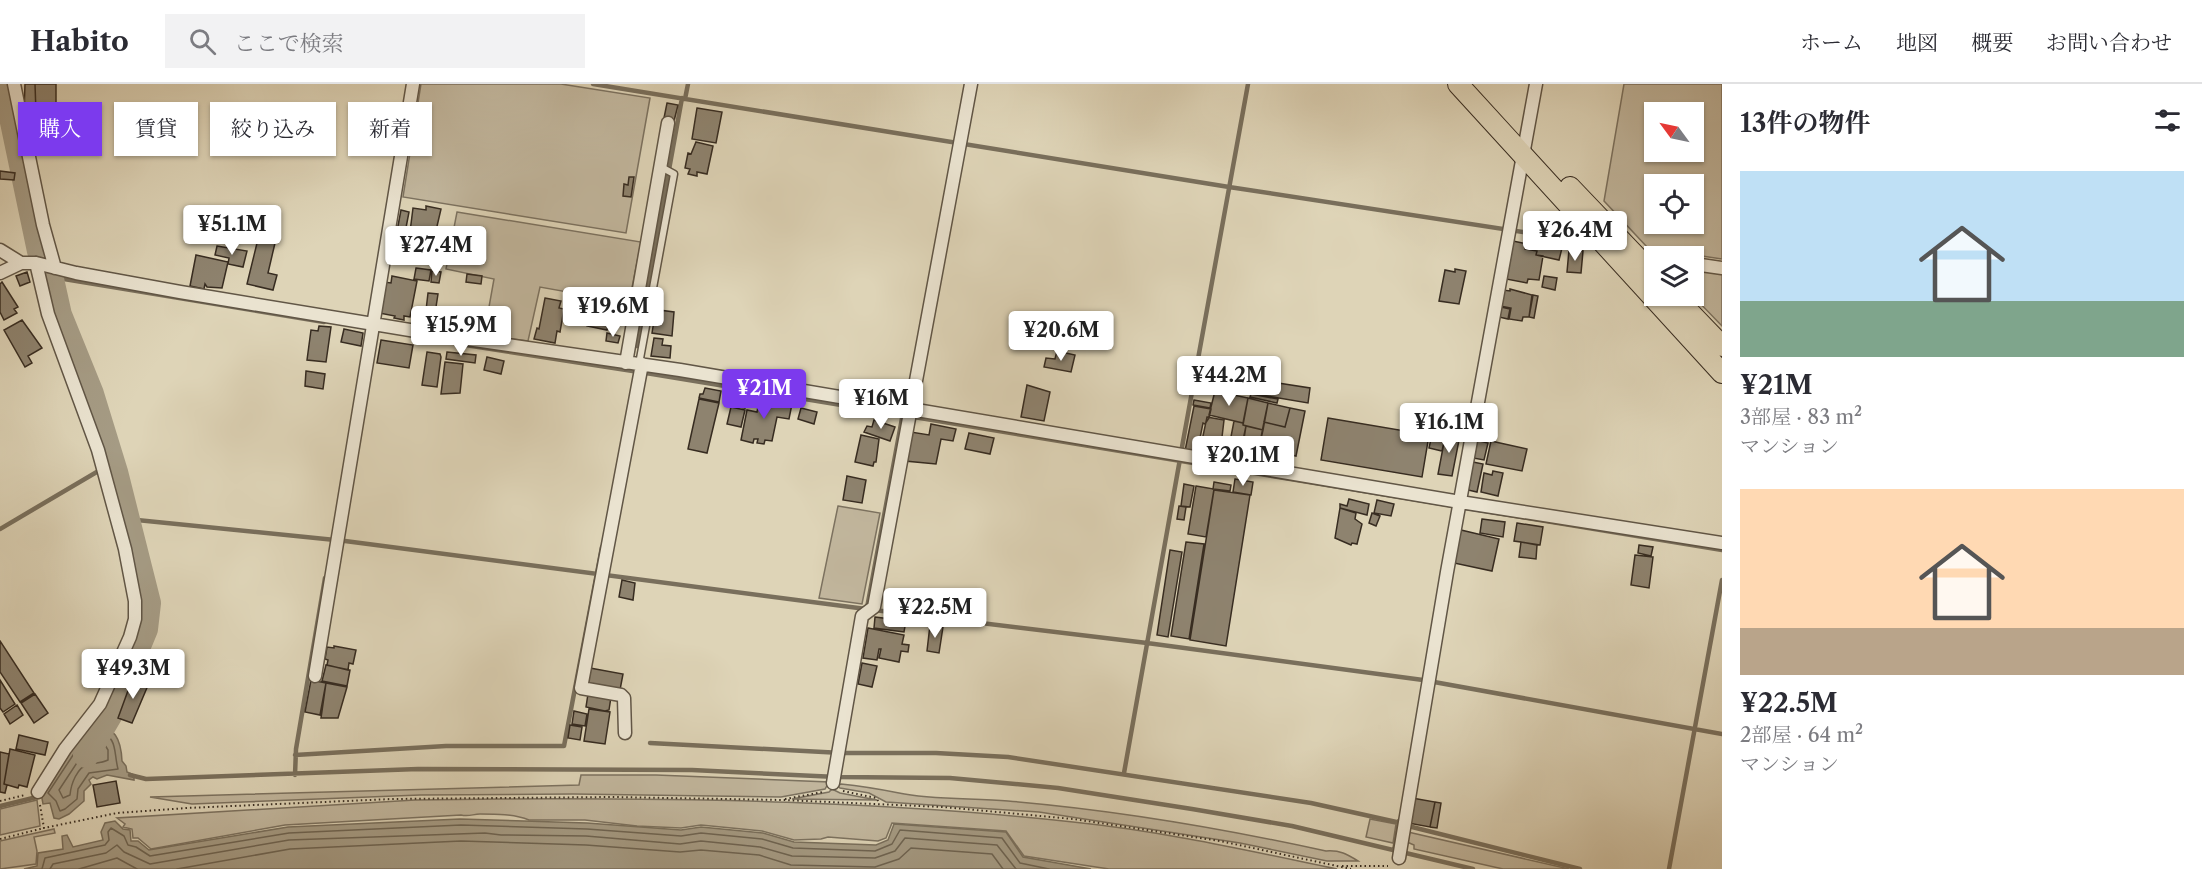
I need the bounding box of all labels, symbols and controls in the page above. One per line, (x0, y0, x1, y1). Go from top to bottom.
search box (165, 14, 585, 68)
text: Habito (30, 24, 129, 58)
icon: search (186, 25, 219, 58)
text: ここで検索 (234, 30, 344, 57)
text: ホーム (1800, 30, 1863, 55)
text: 地図 (1896, 30, 1938, 55)
text: 概要 (1971, 30, 2013, 55)
text: お問い合わせ (2046, 30, 2172, 55)
chip: 購入 (18, 102, 102, 156)
chip: 賃貸 (114, 102, 198, 156)
chip: 絞り込み (210, 102, 336, 156)
chip: 新着 (348, 102, 432, 156)
north arrow (1644, 102, 1704, 162)
map controls (1644, 102, 1704, 306)
icon: filters (2151, 104, 2184, 137)
text: 13件の物件 (1740, 107, 1870, 139)
button: locate (1644, 174, 1704, 234)
pin: ¥51.1M (183, 205, 281, 256)
icon: home (1908, 210, 2016, 318)
pin: ¥26.4M (1526, 211, 1624, 262)
text: ¥51.1M (197, 212, 267, 236)
text: ¥26.4M (1537, 218, 1613, 242)
pin: ¥27.4M (387, 226, 485, 277)
text: ¥27.4M (399, 233, 473, 257)
button: layers (1644, 246, 1704, 306)
pin: ¥19.6M (564, 287, 662, 338)
text: ¥19.6M (577, 294, 649, 318)
pin: ¥15.9M (412, 306, 510, 357)
pin: ¥20.6M (1012, 311, 1110, 362)
text: ¥15.9M (425, 313, 497, 337)
text: ¥20.6M (1023, 318, 1099, 342)
pin: ¥44.2M (1180, 356, 1278, 407)
text: ¥44.2M (1191, 363, 1267, 387)
pin: ¥21M (728, 369, 800, 420)
text: ¥21M (1740, 369, 1812, 401)
text: ¥21M (736, 376, 792, 400)
pin: ¥16M (845, 379, 917, 430)
text: ¥16M (853, 386, 909, 410)
pin: ¥16.1M (1400, 403, 1498, 454)
text: 3部屋 · 83 m² (1740, 405, 1862, 429)
text: ¥16.1M (1414, 410, 1484, 434)
text: マンション (1740, 434, 1839, 458)
pin: ¥20.1M (1194, 436, 1292, 487)
text: ¥20.1M (1206, 443, 1280, 467)
icon: home (1908, 528, 2016, 636)
pin: ¥22.5M (886, 588, 984, 639)
text: ¥22.5M (897, 595, 973, 619)
pin: ¥49.3M (84, 649, 182, 700)
text: ¥49.3M (96, 656, 170, 680)
text: ¥22.5M (1740, 687, 1838, 719)
text: 2部屋 · 64 m² (1740, 723, 1863, 747)
text: マンション (1740, 752, 1839, 776)

